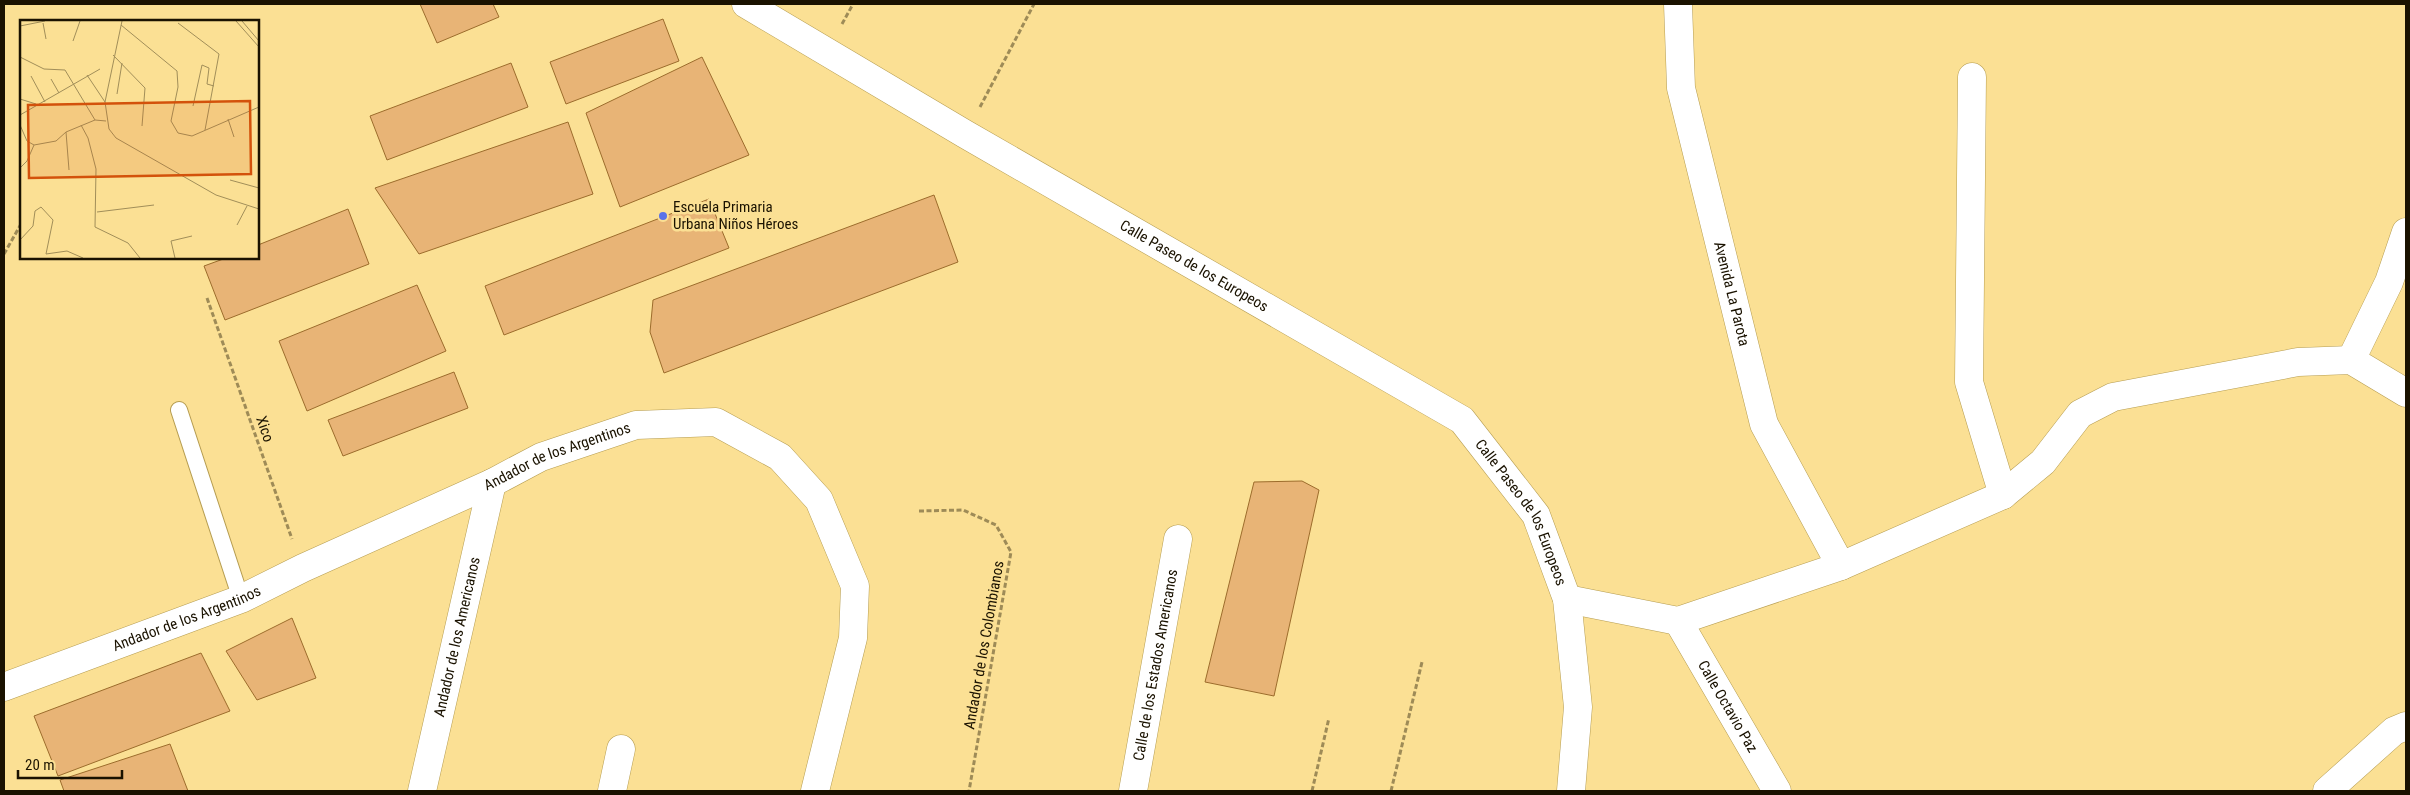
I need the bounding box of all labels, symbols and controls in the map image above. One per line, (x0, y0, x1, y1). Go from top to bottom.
inset map (20, 20, 259, 259)
place label: Escuela Primaria Urbana Niños Héroes (673, 198, 799, 233)
marker: Escuela Primaria Urbana Niños Héroes (657, 210, 669, 222)
street label: Calle Paseo de los Europeos (1117, 216, 1272, 316)
street label: Avenida La Parota (1710, 240, 1753, 348)
street label: Xico (252, 414, 278, 444)
street label: Andador de los Argentinos (481, 418, 633, 494)
street label: Calle Paseo de los Europeos (1471, 436, 1570, 588)
street label: Andador de los Americanos (430, 555, 484, 719)
street label: Andador de los Colombianos (960, 559, 1008, 731)
street label: Calle de los Estados Americanos (1130, 568, 1181, 762)
street label: Andador de los Argentinos (110, 582, 264, 655)
street label: Calle Octavio Paz (1694, 657, 1762, 756)
scale bar (18, 748, 121, 780)
text: 20 m (25, 756, 55, 774)

